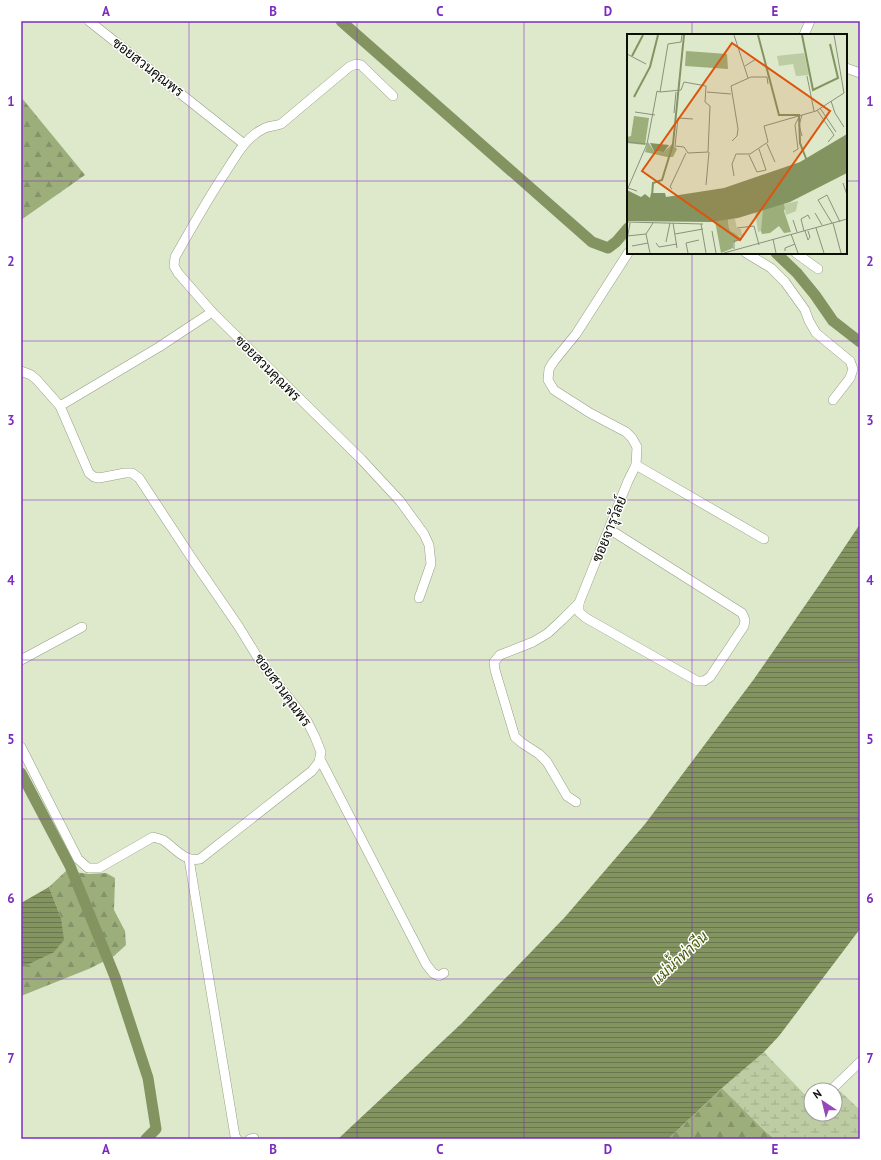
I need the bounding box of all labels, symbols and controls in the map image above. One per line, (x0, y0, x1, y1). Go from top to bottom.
text: A (102, 3, 110, 20)
text: B (269, 3, 277, 20)
text: C (436, 3, 444, 20)
text: D (604, 3, 612, 20)
text: E (772, 3, 779, 20)
street label: ซอยสวนคุณพร (108, 33, 188, 101)
inset map (627, 34, 847, 254)
text: 1 (7, 93, 15, 110)
text: 1 (866, 93, 874, 110)
text: 2 (7, 253, 15, 270)
text: 2 (866, 253, 874, 270)
street label: ซอยสวนคุณพร (231, 331, 305, 406)
text: 3 (7, 412, 15, 429)
text: 3 (866, 412, 874, 429)
street label: ซอยจารุวัลย์ (588, 493, 631, 565)
text: 4 (7, 572, 15, 589)
text: 4 (866, 572, 874, 589)
street label: ซอยสวนคุณพร (250, 650, 316, 731)
text: 5 (7, 731, 15, 748)
text: 5 (866, 731, 874, 748)
text: 6 (7, 890, 15, 907)
text: 6 (866, 890, 874, 907)
water label: แม่น้ำท่าจีน (646, 924, 712, 988)
text: 7 (7, 1050, 15, 1067)
text: 7 (866, 1050, 874, 1067)
north arrow (803, 1082, 843, 1122)
text: N (810, 1086, 824, 1102)
text: A (102, 1141, 110, 1158)
text: B (269, 1141, 277, 1158)
text: C (436, 1141, 444, 1158)
text: D (604, 1141, 612, 1158)
text: E (772, 1141, 779, 1158)

